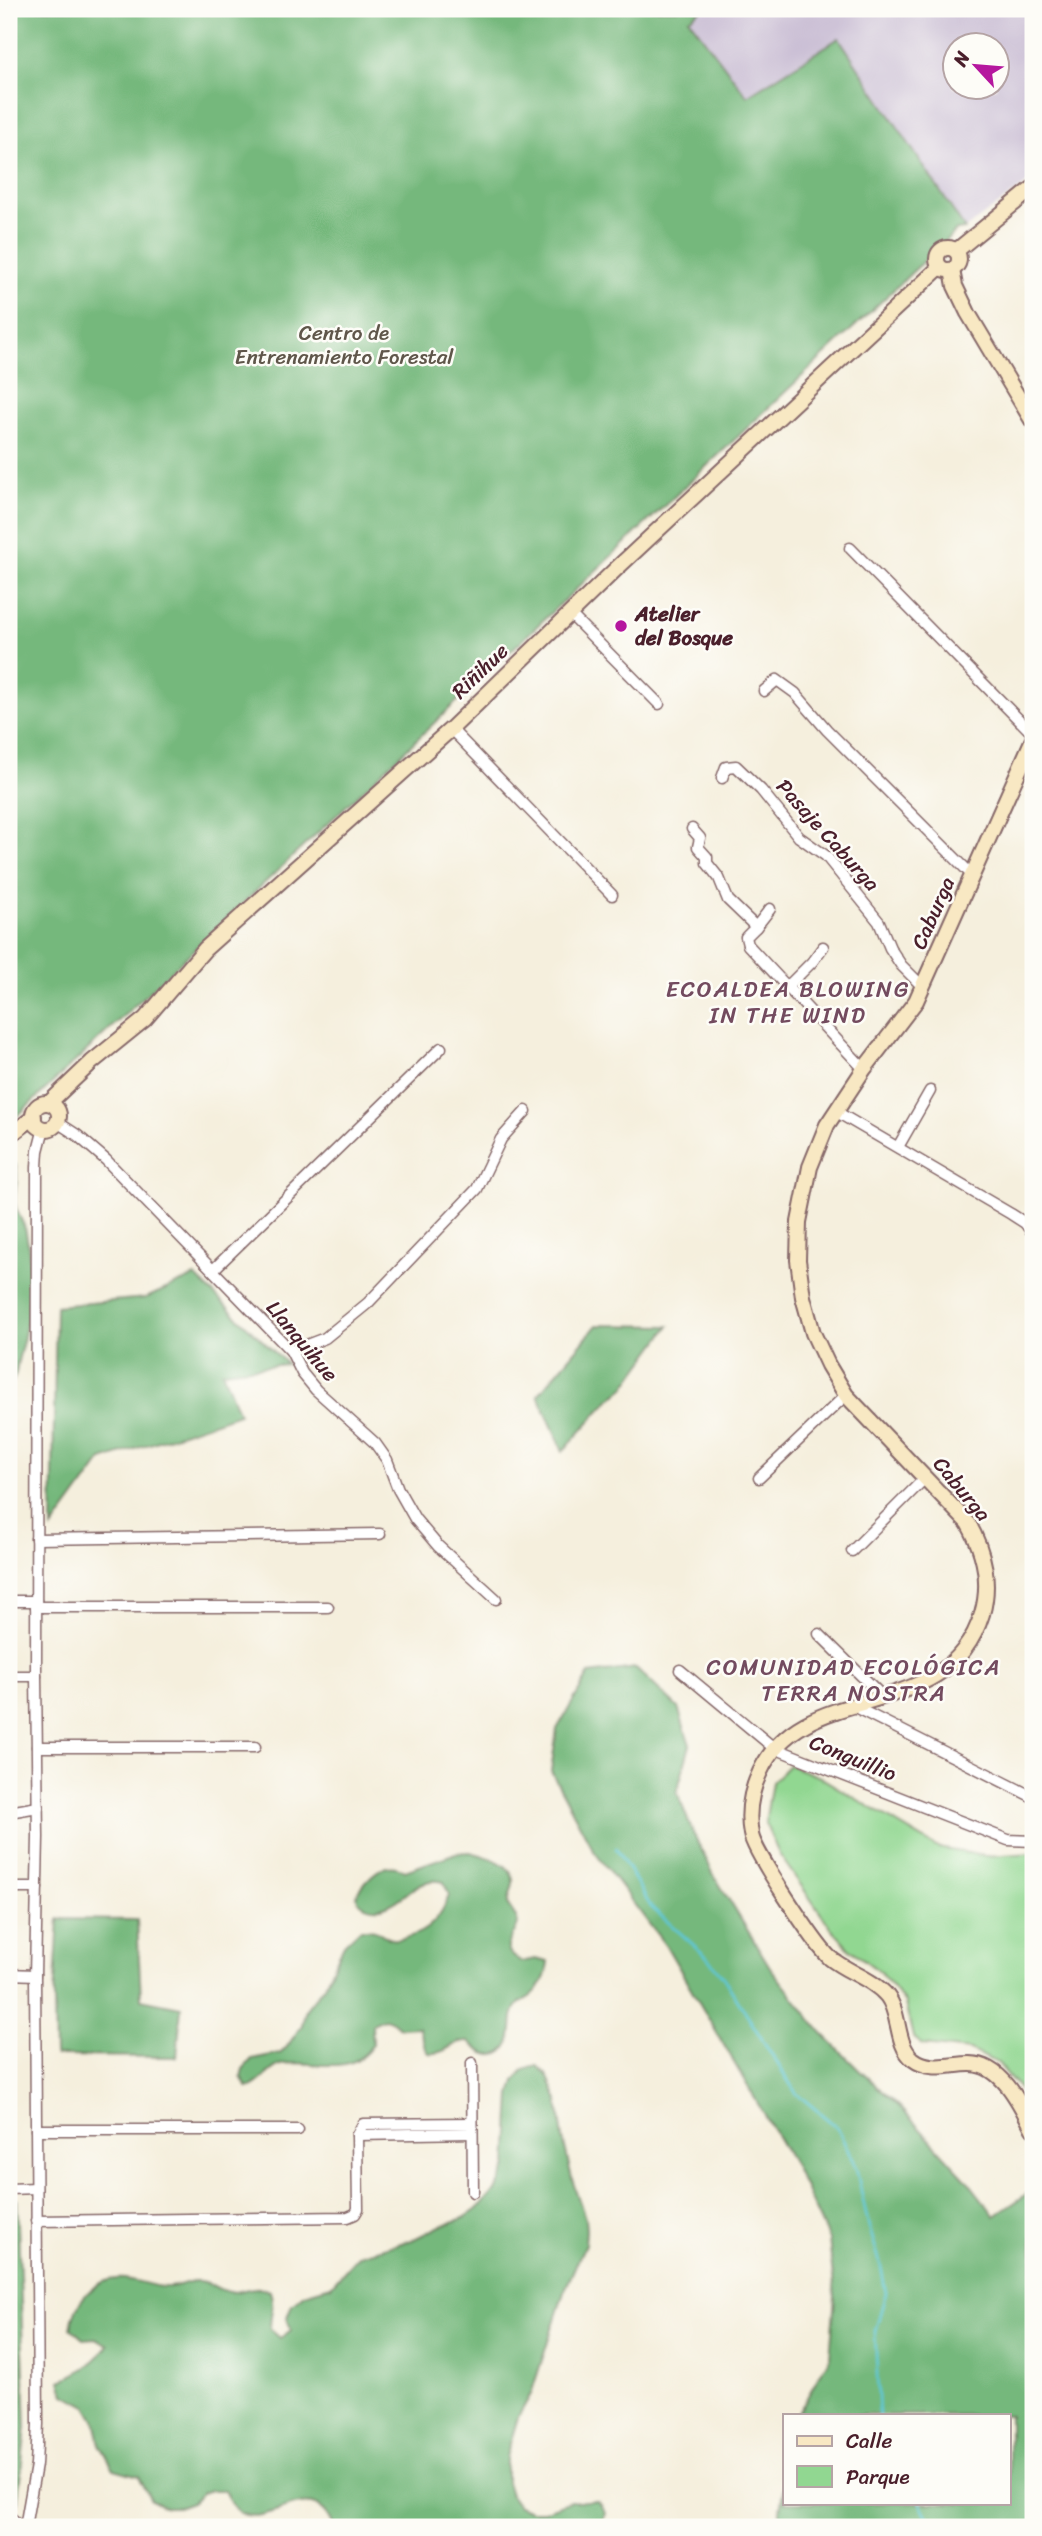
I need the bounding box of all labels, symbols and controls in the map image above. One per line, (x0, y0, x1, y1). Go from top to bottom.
north arrow (940, 32, 1010, 102)
text: N (943, 45, 979, 73)
park label: Centro de Entrenamiento Forestal (235, 314, 454, 376)
place label: Atelier del Bosque (634, 595, 733, 657)
marker: Atelier del Bosque (613, 618, 629, 634)
street label: Riñihue (442, 633, 518, 709)
street label: Pasaje Caburga (766, 770, 890, 901)
street label: Caburga (900, 870, 966, 956)
district label: ECOALDEA BLOWING IN THE WIND (666, 969, 910, 1036)
street label: Llanquihue (256, 1291, 348, 1391)
street label: Caburga (923, 1448, 1001, 1531)
district label: COMUNIDAD ECOLÓGICA TERRA NOSTRA (706, 1647, 1002, 1714)
street label: Conguillio (804, 1723, 903, 1793)
legend (783, 2414, 1010, 2504)
text: Calle (846, 2422, 893, 2460)
text: Parque (846, 2458, 910, 2496)

